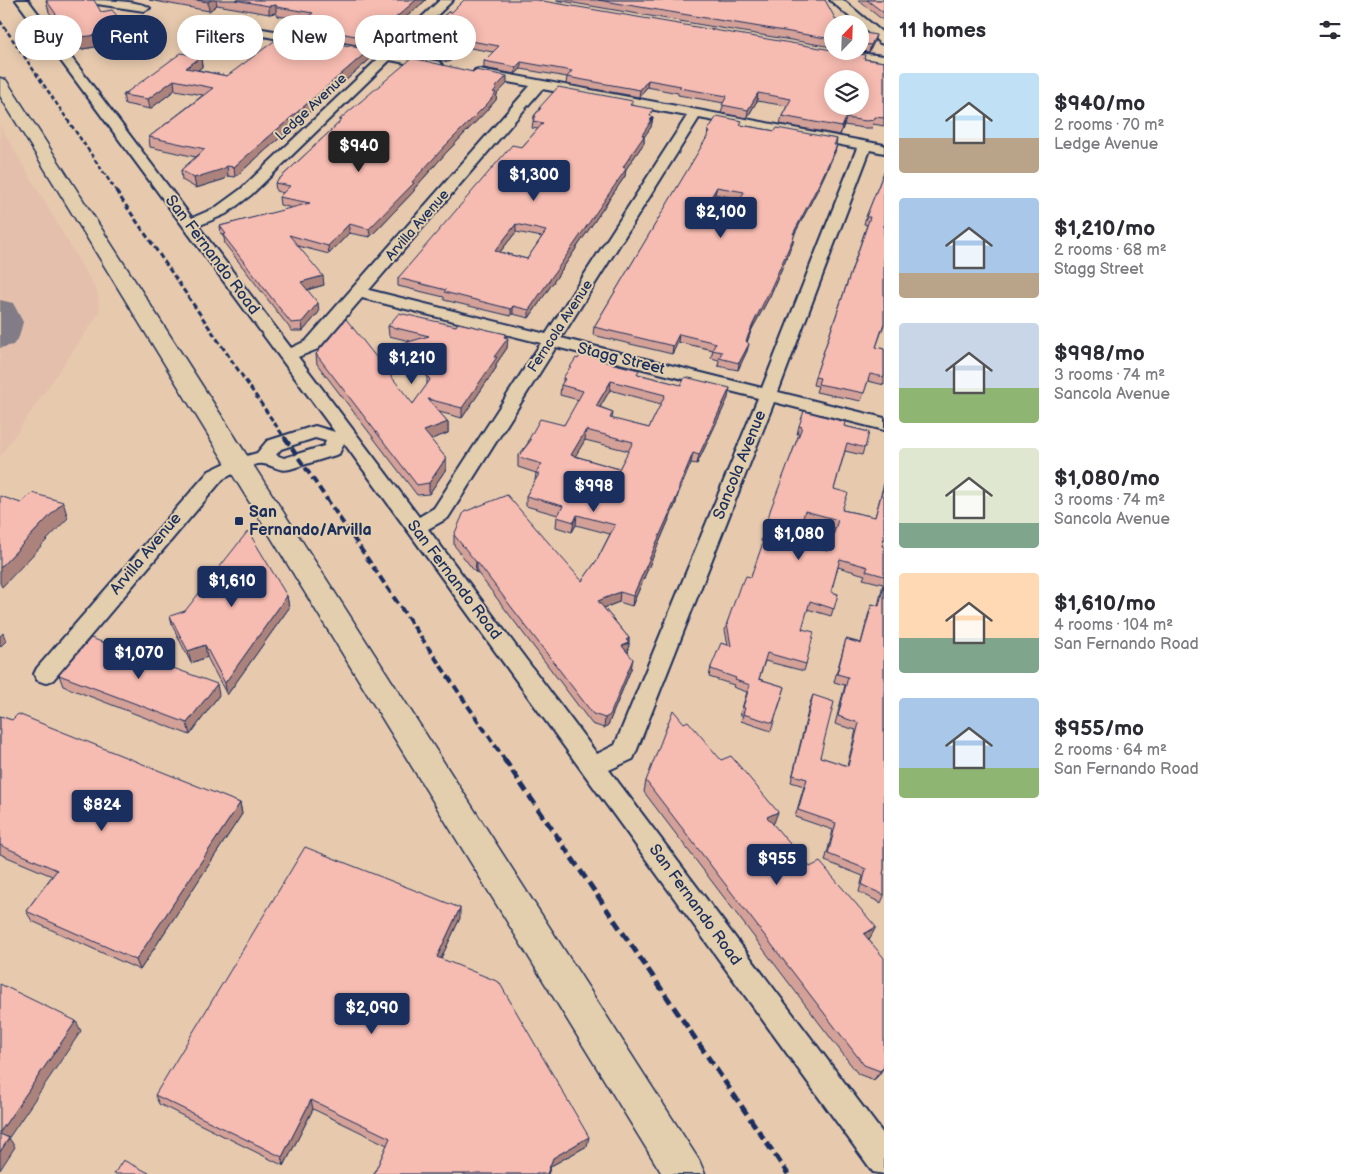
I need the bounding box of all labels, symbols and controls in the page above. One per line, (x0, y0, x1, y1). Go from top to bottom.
chip: Buy (15, 15, 82, 60)
chip: Rent (92, 15, 167, 60)
chip: Filters (177, 15, 263, 60)
chip: New (273, 15, 345, 60)
chip: Apartment (355, 15, 476, 60)
north arrow (824, 15, 869, 60)
map controls (824, 15, 869, 115)
icon: filters (1316, 16, 1344, 44)
text: 11 homes (899, 18, 986, 43)
street label: Ledge Avenue (272, 70, 350, 144)
button: layers (824, 70, 869, 115)
text: $940/mo (1054, 91, 1145, 116)
icon: home (939, 93, 999, 153)
text: 2 rooms · 70 m² (1054, 116, 1164, 135)
pin: $940 (329, 130, 389, 173)
text: Ledge Avenue (1054, 135, 1158, 154)
text: $940 (339, 137, 379, 156)
pin: $1,300 (493, 160, 575, 202)
text: $1,300 (509, 166, 559, 185)
street label: Arvilla Avenue (382, 186, 452, 264)
street label: San Fernando Road (161, 191, 263, 319)
pin: $2,100 (680, 196, 762, 239)
text: $2,100 (696, 203, 746, 222)
text: $1,210/mo (1054, 216, 1155, 241)
icon: home (939, 218, 999, 278)
text: 2 rooms · 68 m² (1054, 241, 1167, 260)
text: Stagg Street (1054, 260, 1144, 279)
street label: Ferncola Avenue (524, 277, 596, 375)
street label: Stagg Street (575, 339, 667, 379)
text: $998/mo (1054, 341, 1145, 366)
pin: $1,210 (371, 342, 453, 385)
icon: home (939, 343, 999, 403)
text: $1,210 (389, 349, 435, 368)
text: 3 rooms · 74 m² (1054, 366, 1165, 385)
text: Sancola Avenue (1054, 385, 1170, 404)
street label: Sancola Avenue (709, 407, 771, 522)
text: $1,080/mo (1054, 466, 1160, 491)
icon: home (939, 468, 999, 528)
pin: $998 (564, 470, 624, 513)
text: $998 (575, 477, 613, 496)
text: 3 rooms · 74 m² (1054, 491, 1165, 510)
place label: San Fernando/Arvilla (249, 503, 372, 540)
street label: Arvilla Avenue (106, 509, 186, 599)
text: Sancola Avenue (1054, 510, 1170, 529)
marker: San Fernando/Arvilla (233, 515, 245, 527)
street label: San Fernando Road (403, 516, 505, 644)
pin: $1,080 (758, 518, 840, 561)
text: $1,080 (774, 525, 824, 544)
pin: $1,610 (191, 566, 273, 608)
text: $1,610 (208, 572, 256, 591)
text: $1,610/mo (1054, 591, 1156, 616)
icon: home (939, 593, 999, 653)
text: 4 rooms · 104 m² (1054, 616, 1173, 635)
text: San Fernando Road (1054, 635, 1199, 654)
pin: $1,070 (98, 638, 180, 680)
text: $1,070 (114, 644, 164, 663)
text: $955/mo (1054, 716, 1144, 741)
icon: home (939, 718, 999, 778)
text: 2 rooms · 64 m² (1054, 741, 1167, 760)
text: San Fernando Road (1054, 760, 1199, 779)
pin: $824 (72, 790, 132, 832)
text: $824 (83, 796, 121, 815)
street label: San Fernando Road (645, 841, 745, 969)
pin: $955 (747, 844, 807, 886)
text: $955 (758, 850, 796, 869)
pin: $2,090 (331, 992, 413, 1035)
text: $2,090 (346, 999, 399, 1018)

